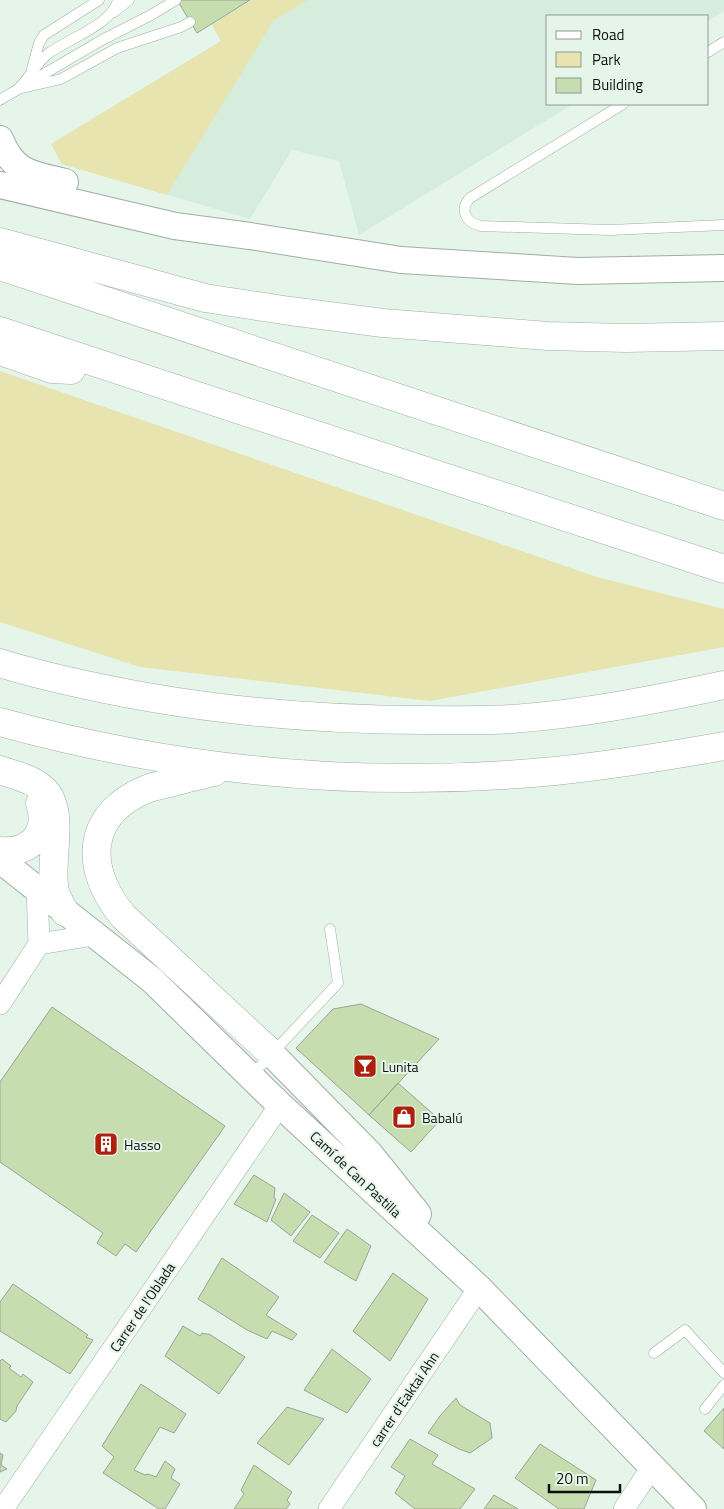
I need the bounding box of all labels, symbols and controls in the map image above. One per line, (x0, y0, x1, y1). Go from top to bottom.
legend (546, 15, 709, 105)
text: Road (592, 23, 624, 46)
text: Park (592, 48, 621, 71)
text: Building (592, 73, 643, 96)
bar icon: Lunita (352, 1053, 378, 1079)
place label: Lunita (382, 1056, 419, 1077)
shop icon: Babalú (391, 1104, 417, 1130)
place label: Babalú (422, 1107, 463, 1128)
street label: Camí de Can Pastilla (306, 1126, 406, 1222)
building icon: Hasso (93, 1131, 119, 1157)
place label: Hasso (124, 1134, 161, 1155)
street label: Carrer de l'Oblada (104, 1258, 180, 1356)
street label: carrer d'Eaktai Ahn (364, 1347, 444, 1451)
scale bar (549, 1462, 620, 1494)
text: 20 m (556, 1467, 589, 1490)

